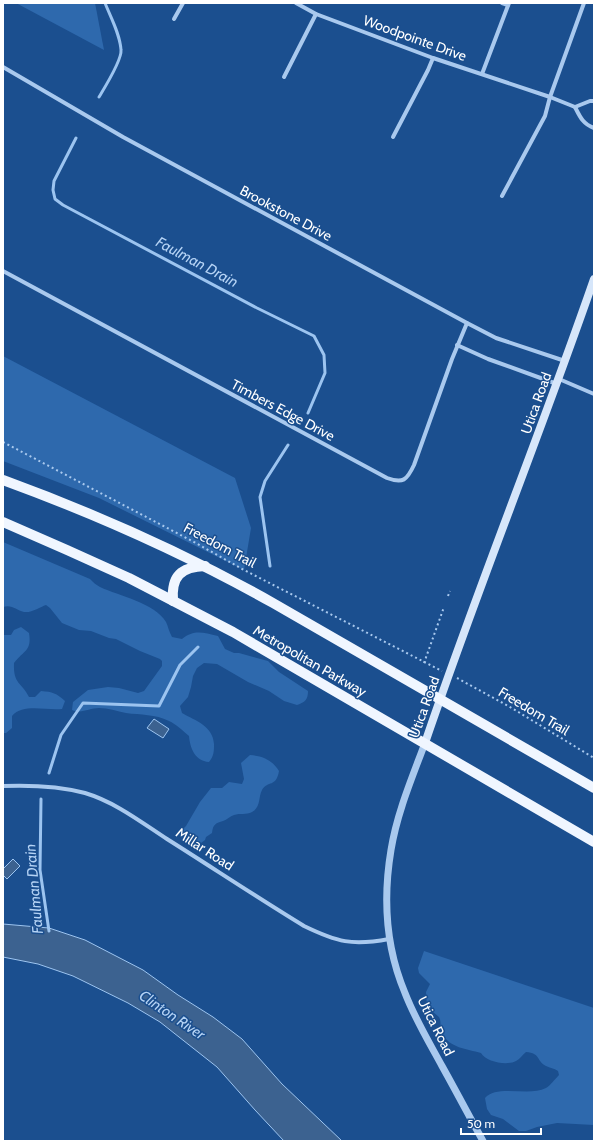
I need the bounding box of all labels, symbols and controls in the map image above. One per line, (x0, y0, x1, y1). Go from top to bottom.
street label: Woodpointe Drive (361, 11, 469, 65)
street label: Brookstone Drive (237, 181, 335, 245)
water label: Faulman Drain (153, 233, 241, 291)
street label: Utica Road (517, 370, 555, 436)
street label: Timbers Edge Drive (228, 375, 338, 445)
street label: Freedom Trail (181, 518, 260, 572)
street label: Metropolitan Parkway (250, 621, 370, 701)
street label: Utica Road (405, 674, 443, 740)
street label: Freedom Trail (495, 683, 573, 740)
street label: Millar Road (173, 824, 237, 874)
water label: Faulman Drain (21, 843, 47, 935)
water label: Clinton River (136, 986, 209, 1044)
street label: Utica Road (413, 993, 459, 1059)
scale bar (461, 1110, 541, 1136)
text: 50 m (467, 1116, 495, 1131)

